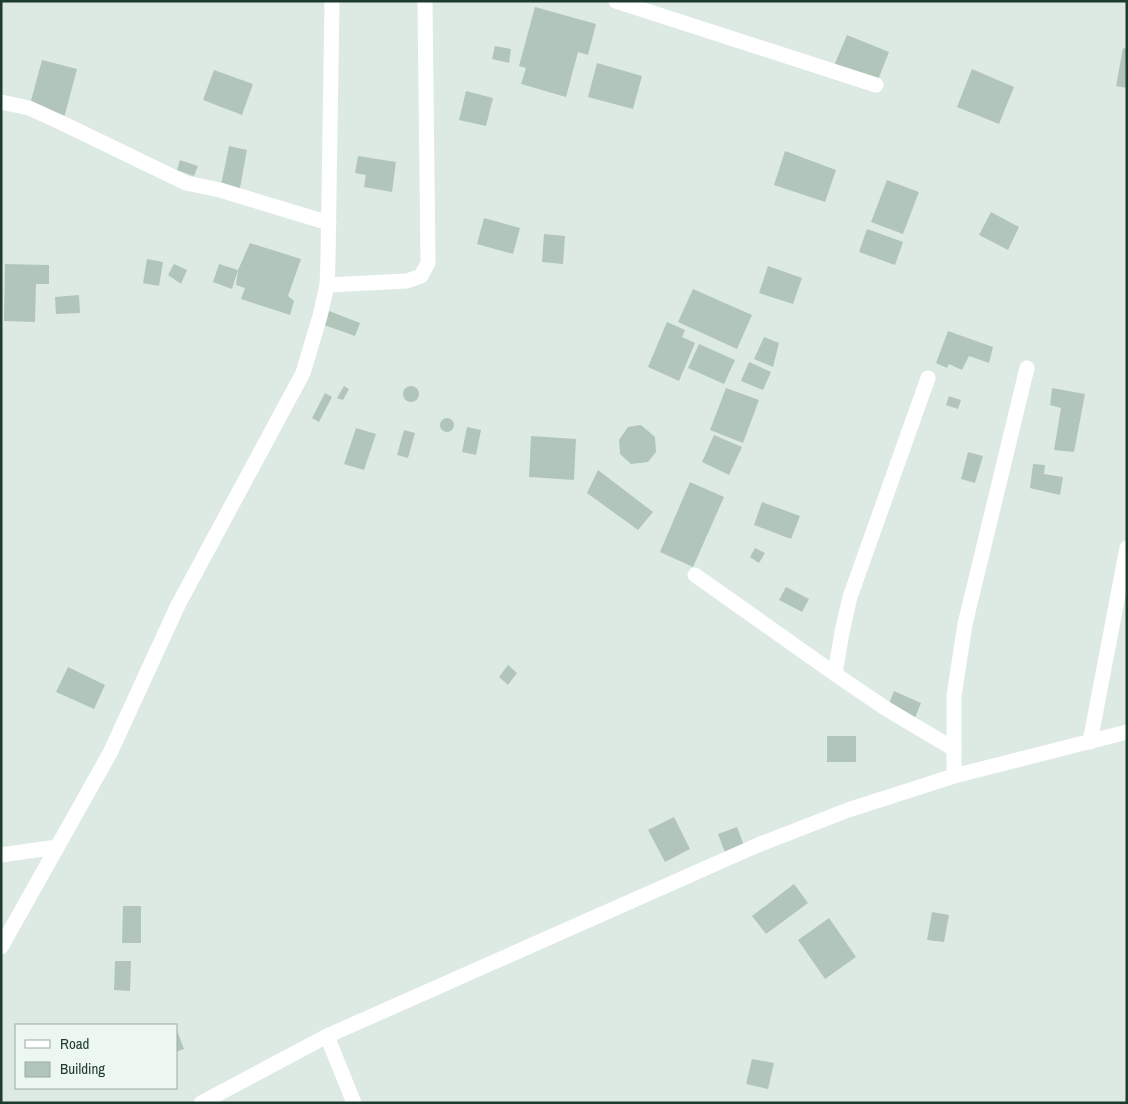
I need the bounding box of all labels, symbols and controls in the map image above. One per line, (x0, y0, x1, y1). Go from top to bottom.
legend (15, 1024, 178, 1089)
text: Road (60, 1033, 89, 1054)
text: Building (60, 1058, 105, 1079)

